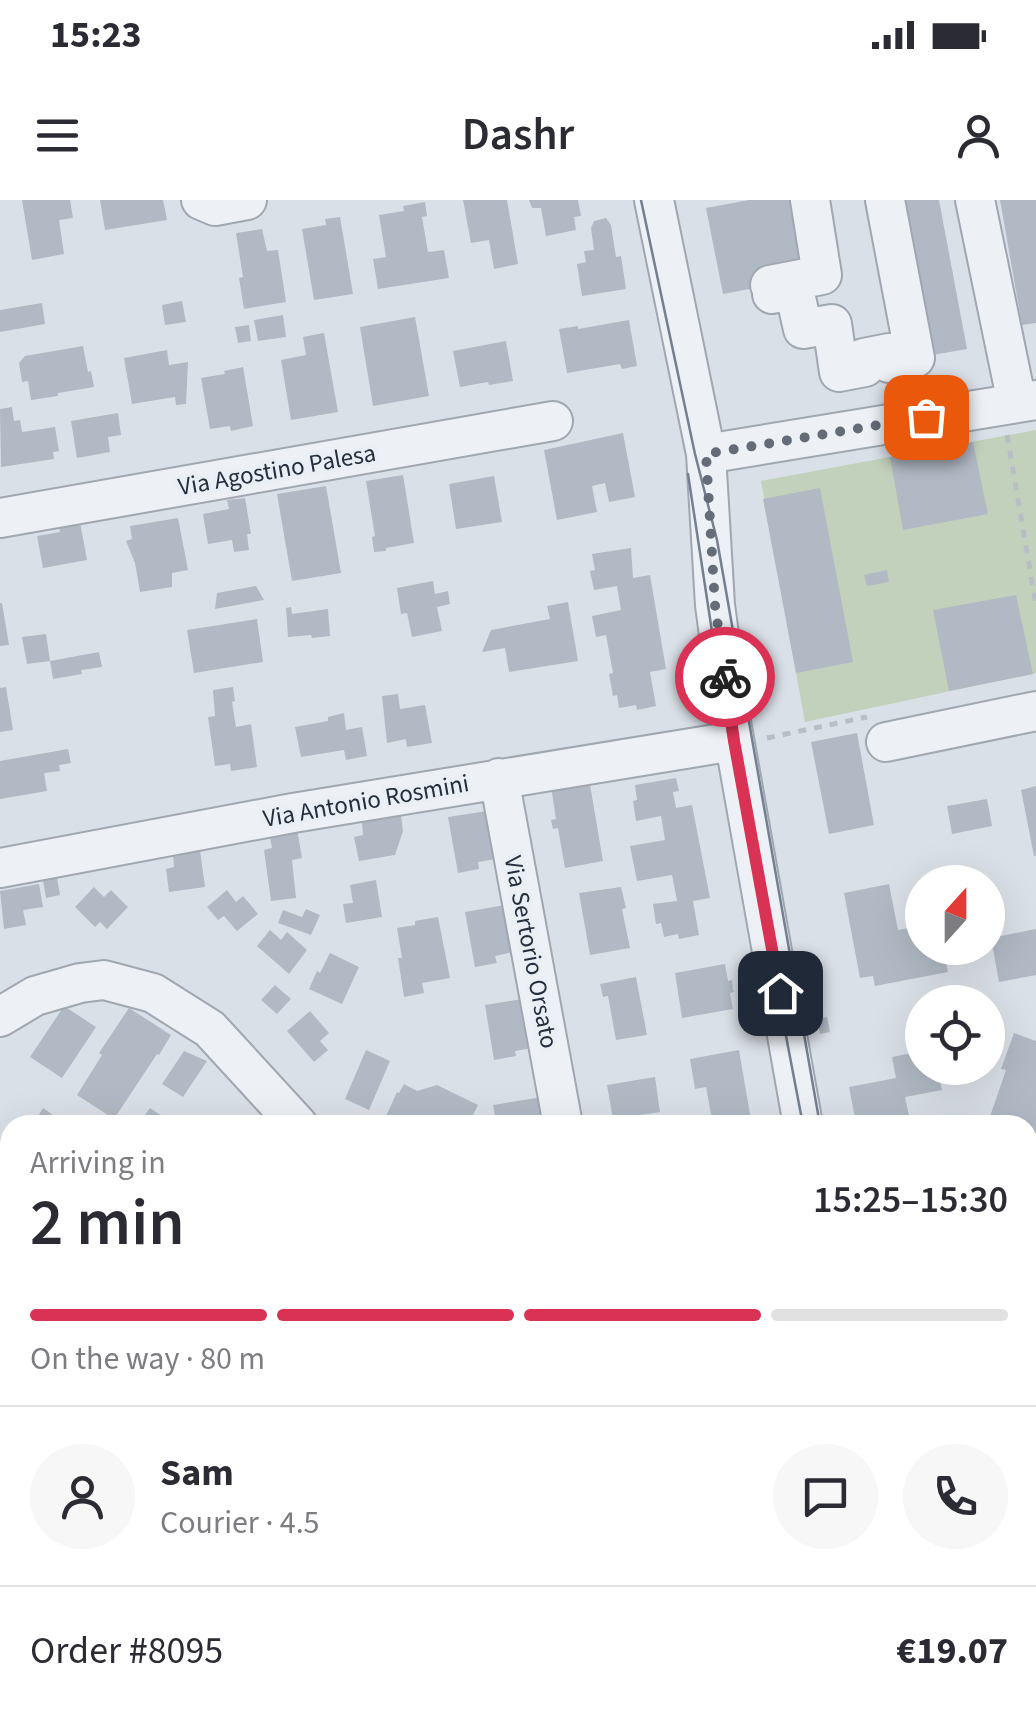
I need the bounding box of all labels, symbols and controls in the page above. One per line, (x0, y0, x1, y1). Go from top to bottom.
text: 15:23 (50, 8, 142, 62)
text: Dashr (462, 103, 574, 167)
icon: menu (30, 108, 85, 163)
icon: person (951, 108, 1006, 163)
pin (884, 375, 969, 460)
icon: bag (899, 390, 954, 445)
street label: Via Agostino Palesa (175, 435, 379, 505)
courier (675, 627, 775, 727)
icon: bike (698, 650, 753, 705)
street label: Via Antonio Rosmini (260, 765, 472, 837)
street label: Via Sertorio Orsato (495, 853, 567, 1051)
north arrow (905, 865, 1005, 965)
map controls (905, 865, 1005, 1085)
pin (738, 951, 823, 1036)
icon: home (753, 966, 808, 1021)
button: locate (905, 985, 1005, 1085)
text: Arriving in (30, 1140, 166, 1186)
text: 15:25–15:30 (813, 1173, 1008, 1227)
text: 2 min (30, 1177, 185, 1270)
text: On the way · 80 m (30, 1336, 265, 1382)
button: person (30, 1444, 135, 1549)
button: chat (773, 1444, 878, 1549)
button: phone (903, 1444, 1008, 1549)
text: Sam (160, 1446, 234, 1500)
text: Courier · 4.5 (160, 1500, 320, 1546)
text: Order #8095 (30, 1624, 223, 1678)
text: €19.07 (896, 1624, 1008, 1678)

